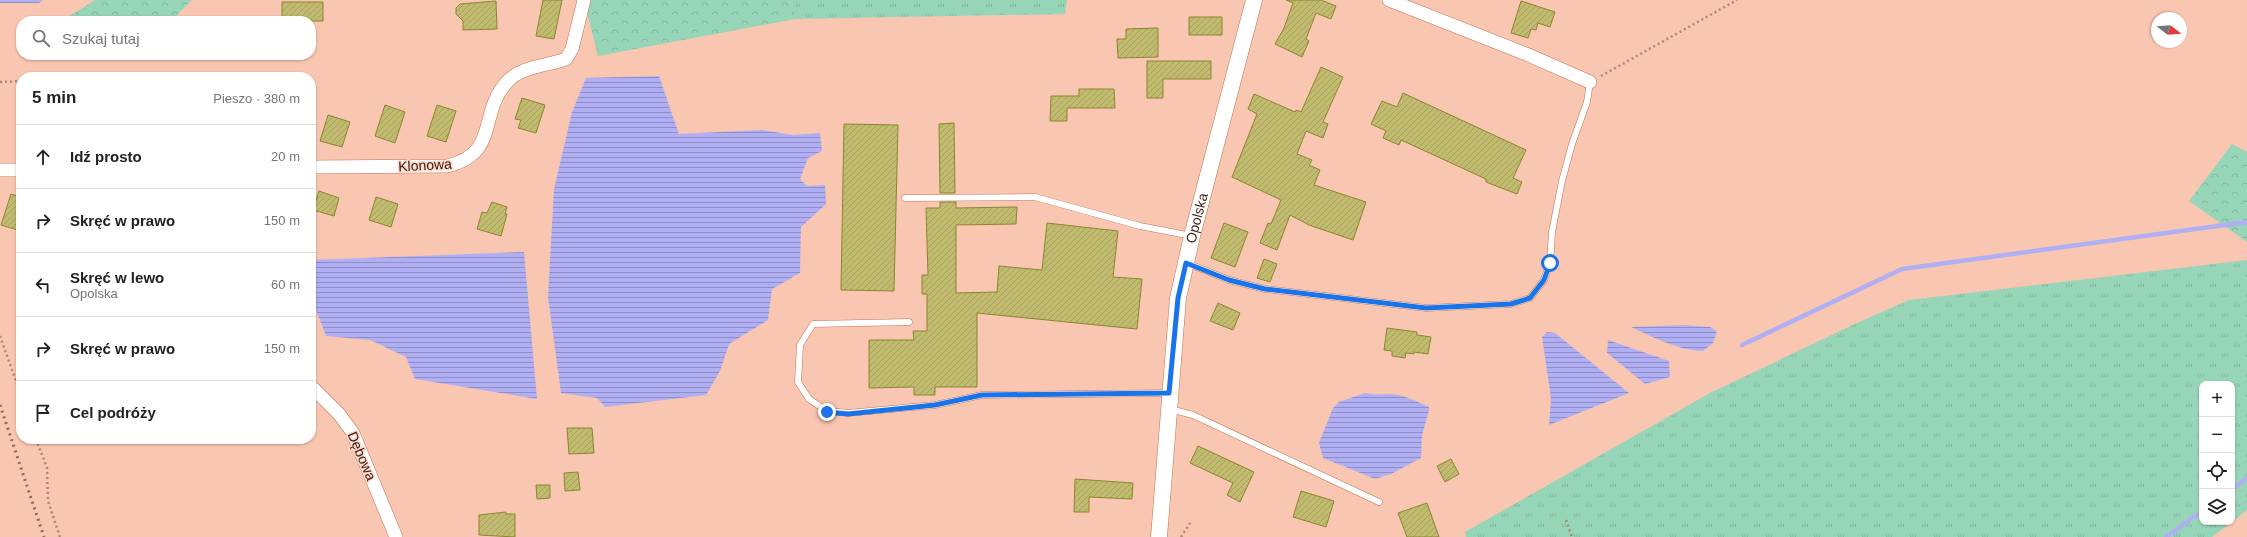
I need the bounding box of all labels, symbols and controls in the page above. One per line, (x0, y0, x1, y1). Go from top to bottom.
north arrow (2151, 12, 2187, 48)
search box (16, 16, 316, 60)
icon: search (30, 27, 52, 49)
text: Szukaj tutaj (62, 30, 140, 47)
text: 5 min (32, 88, 76, 107)
text: Pieszo · 380 m (213, 91, 300, 106)
icon: ahead (32, 146, 54, 168)
text: Idź prosto (70, 148, 142, 165)
text: 20 m (271, 149, 300, 164)
street label: Klonowa (398, 156, 452, 174)
street label: Opolska (1183, 191, 1211, 245)
icon: right (32, 210, 54, 232)
text: Skręć w prawo (70, 212, 175, 229)
text: 150 m (264, 213, 300, 228)
route start (1541, 254, 1559, 272)
text: Skręć w lewo (70, 269, 164, 286)
icon: left (32, 274, 54, 296)
text: 60 m (271, 277, 300, 292)
text: Opolska (70, 286, 118, 301)
icon: right (32, 338, 54, 360)
text: Skręć w prawo (70, 340, 175, 357)
text: 150 m (264, 341, 300, 356)
map controls (2199, 381, 2235, 525)
button: + (2199, 381, 2235, 417)
icon: arrive (32, 402, 54, 424)
route end (818, 403, 836, 421)
text: Cel podróży (70, 404, 156, 421)
button: − (2199, 417, 2235, 453)
street label: Dębowa (345, 429, 379, 483)
button: locate (2199, 453, 2235, 489)
button: layers (2199, 489, 2235, 525)

